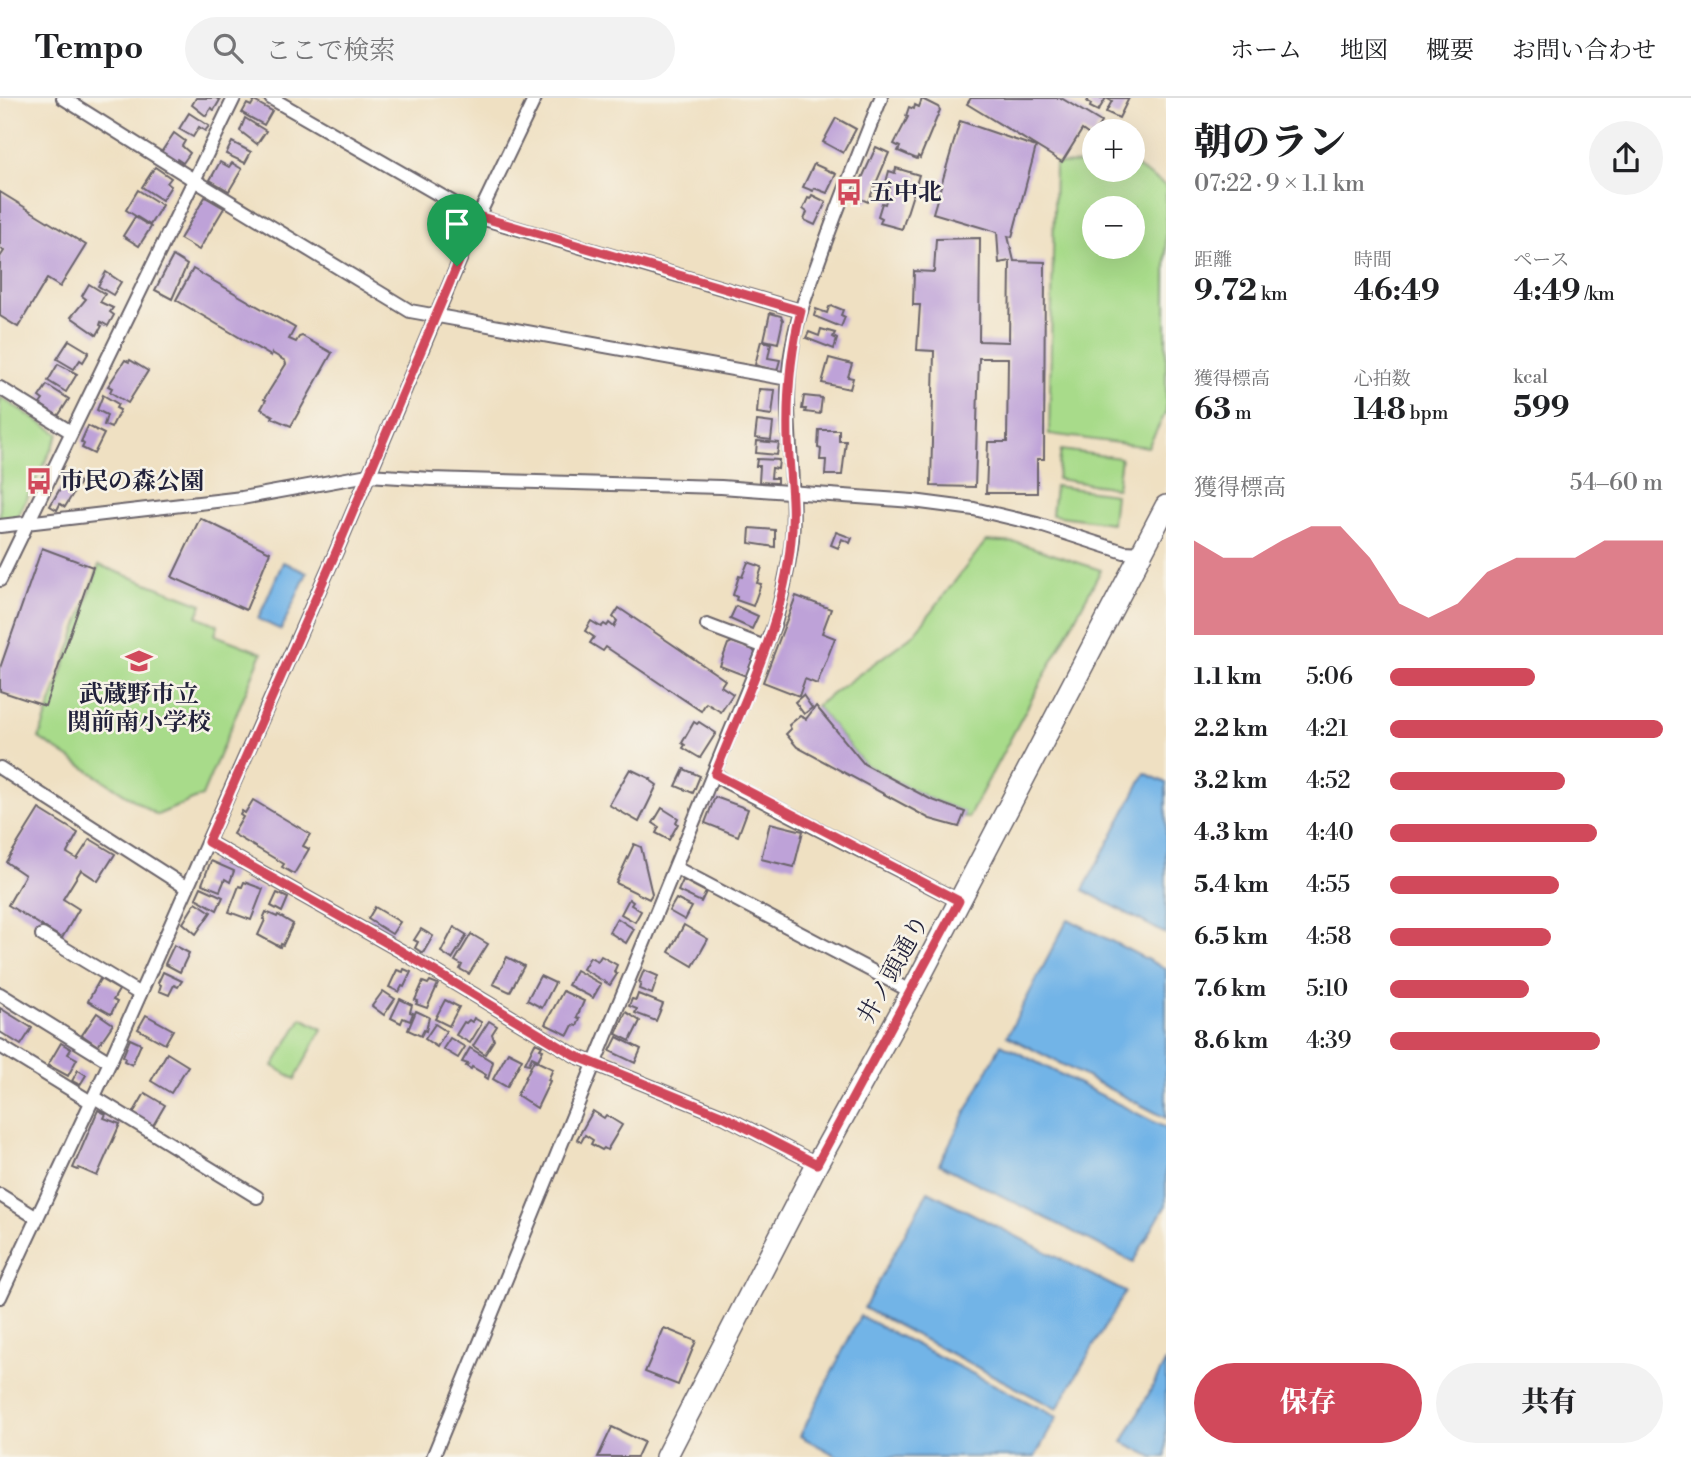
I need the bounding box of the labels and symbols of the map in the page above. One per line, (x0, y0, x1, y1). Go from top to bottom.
bus stop icon: 五中北 (834, 177, 864, 207)
place label: 五中北 (870, 178, 942, 208)
pin (427, 194, 487, 266)
bus stop icon: 市民の森公園 (24, 466, 54, 496)
place label: 市民の森公園 (60, 467, 204, 497)
school or university icon: 武蔵野市立 関前南小学校 (124, 646, 154, 676)
place label: 武蔵野市立 関前南小学校 (67, 680, 211, 738)
street label: 井ノ頭通り (852, 910, 936, 1029)

